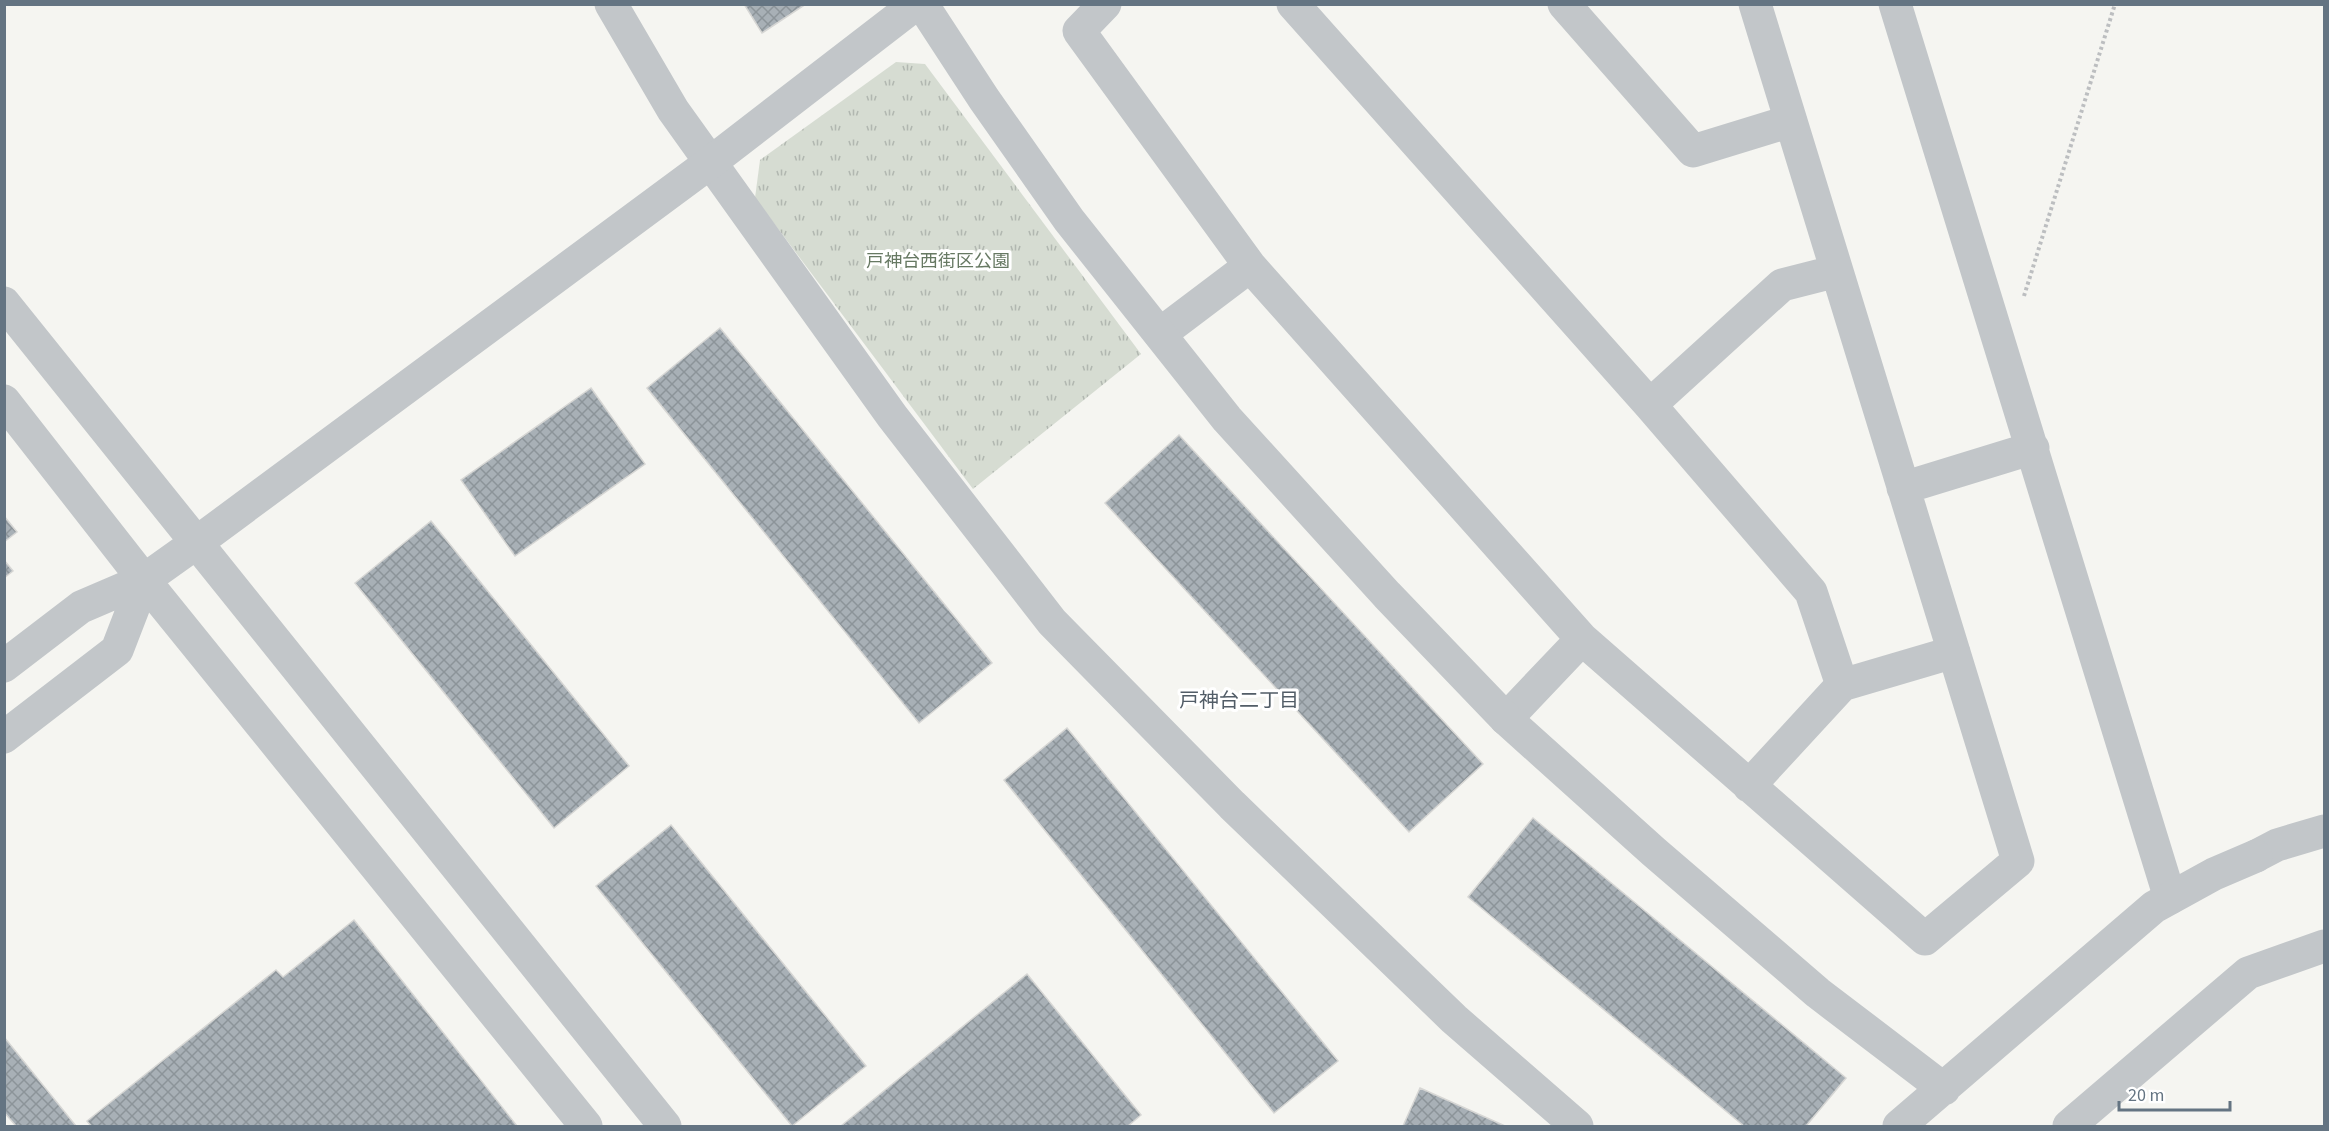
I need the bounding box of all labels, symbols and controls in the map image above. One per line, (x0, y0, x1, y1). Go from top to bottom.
park label: 戸神台西街区公園 (866, 249, 1010, 274)
district label: 戸神台二丁目 (1179, 687, 1299, 715)
scale bar (2119, 1074, 2230, 1112)
text: 20 m (2128, 1083, 2164, 1108)

